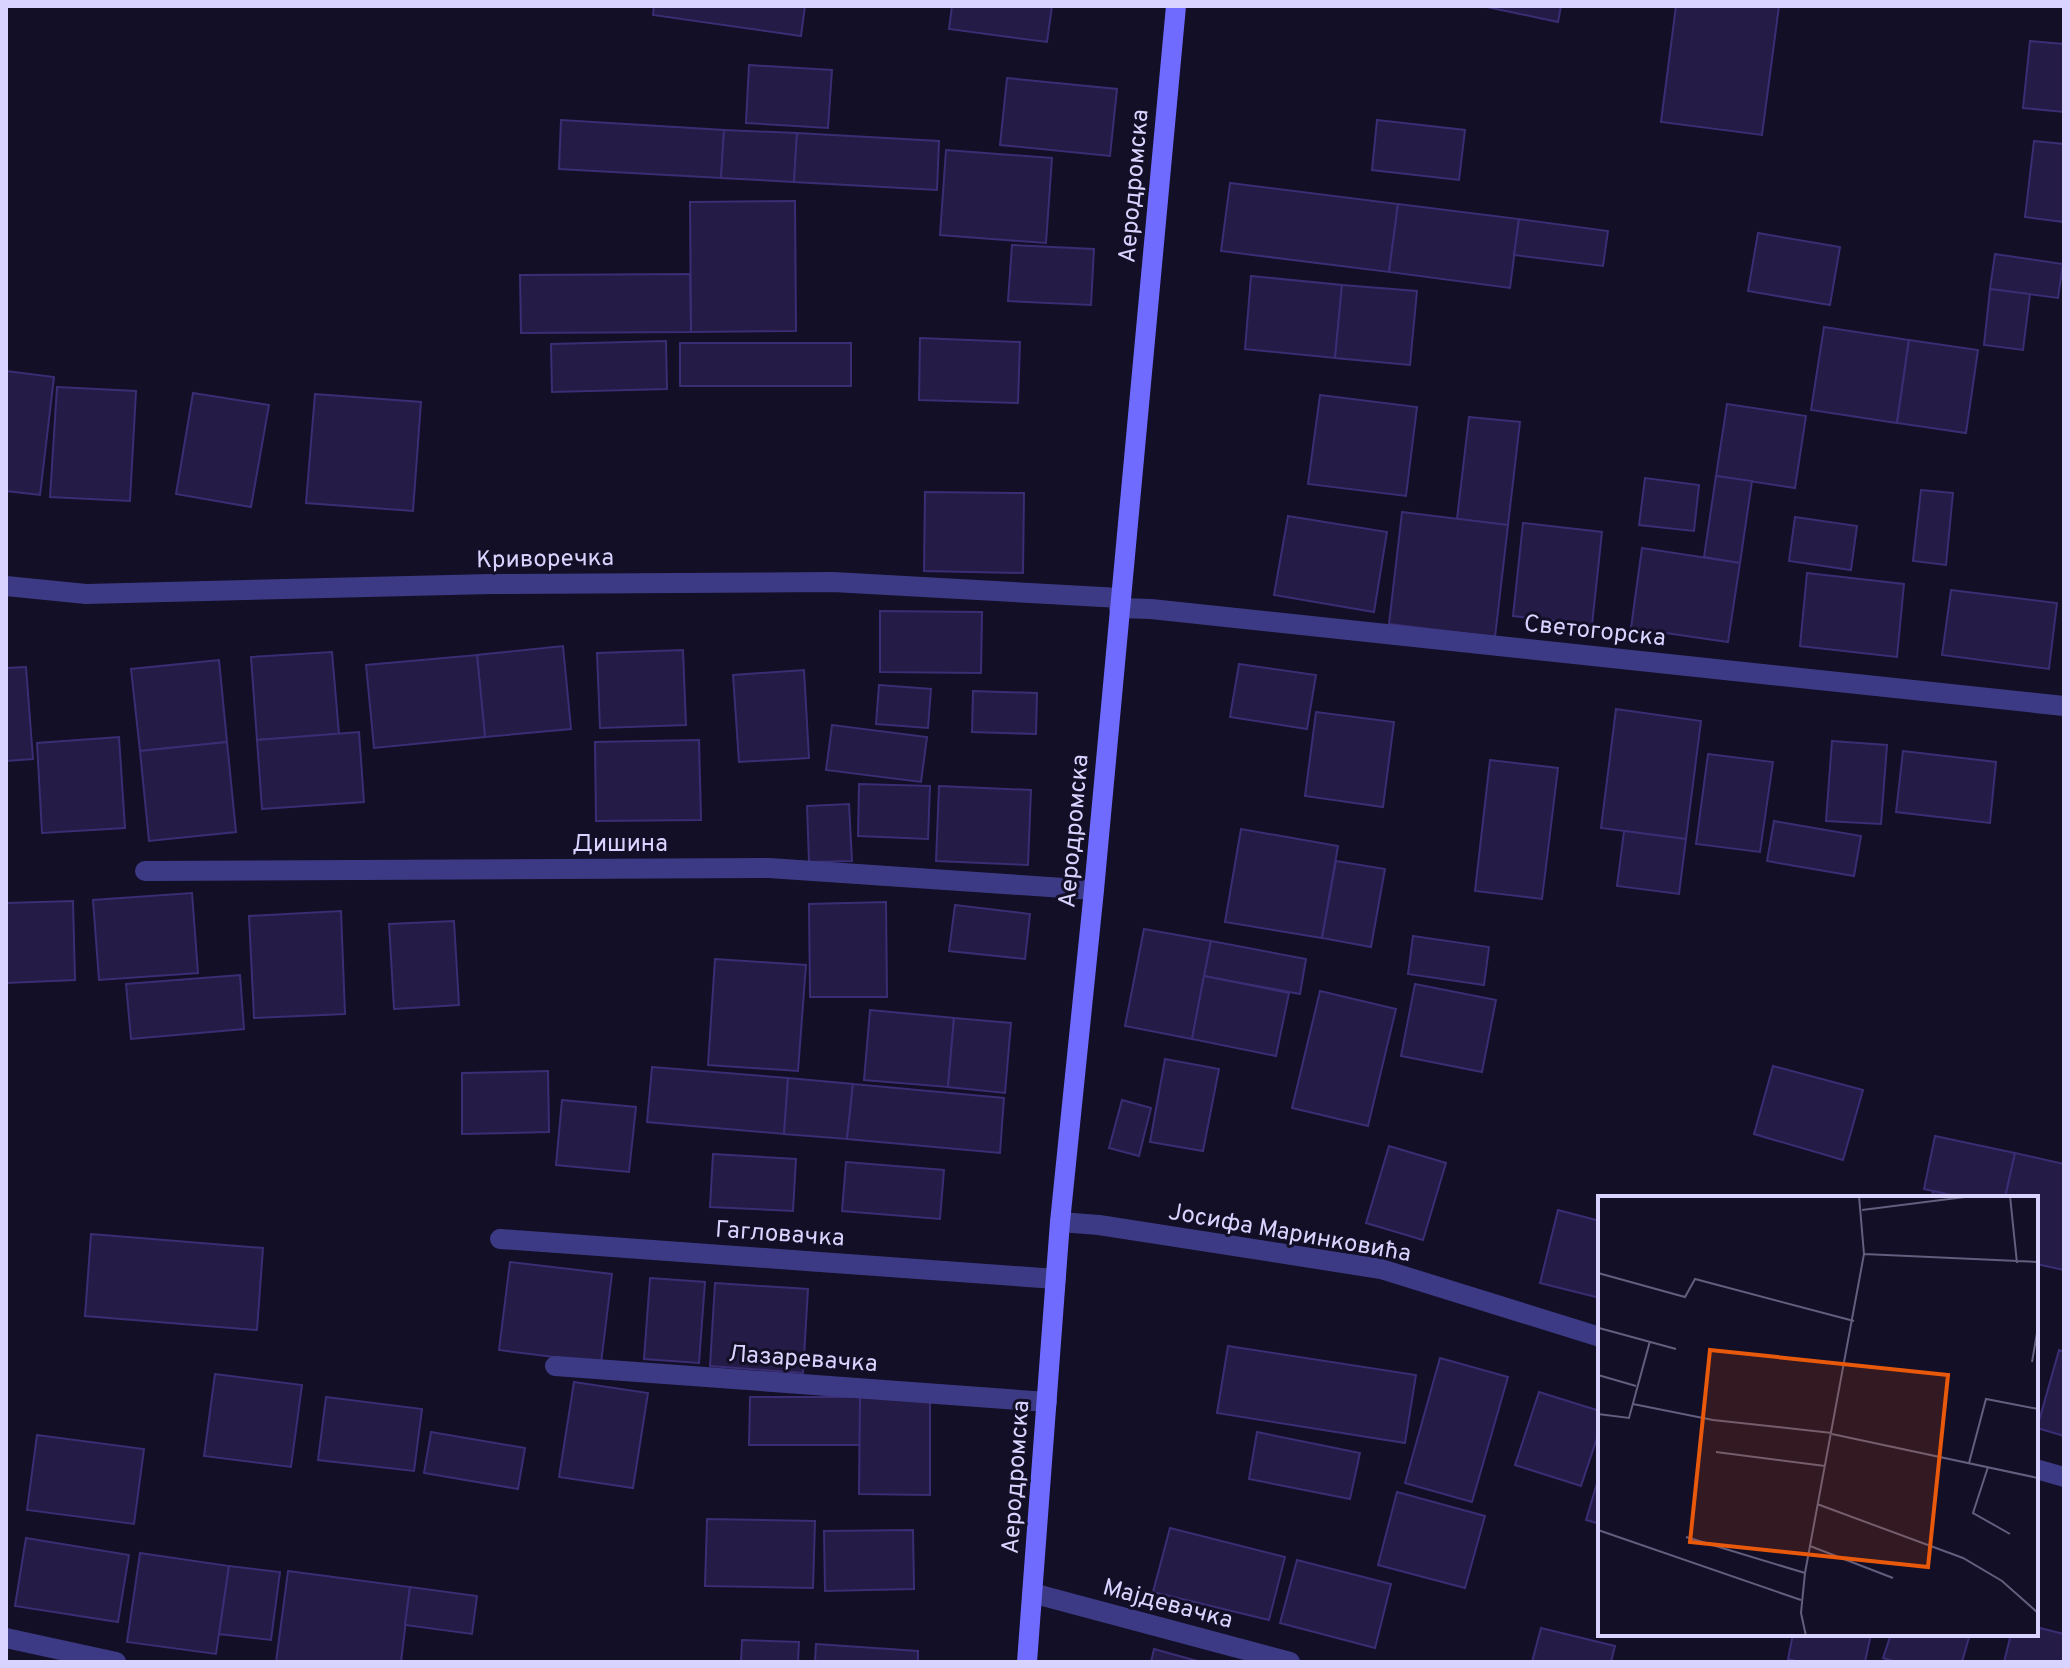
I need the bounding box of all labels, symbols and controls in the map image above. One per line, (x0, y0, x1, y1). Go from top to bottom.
street label: Аеродромска (1113, 108, 1157, 264)
street label: Криворечка (476, 544, 614, 576)
street label: Светогорска (1522, 610, 1667, 654)
street label: Аеродромска (1053, 753, 1097, 909)
street label: Дишина (572, 830, 668, 860)
inset map (1598, 1196, 2038, 1636)
street label: Јосифа Маринковића (1166, 1198, 1413, 1270)
street label: Гагловачка (714, 1216, 846, 1254)
street label: Лазаревачка (727, 1340, 879, 1380)
street label: Аеродромска (997, 1399, 1037, 1555)
street label: Мајдевачка (1099, 1573, 1236, 1637)

